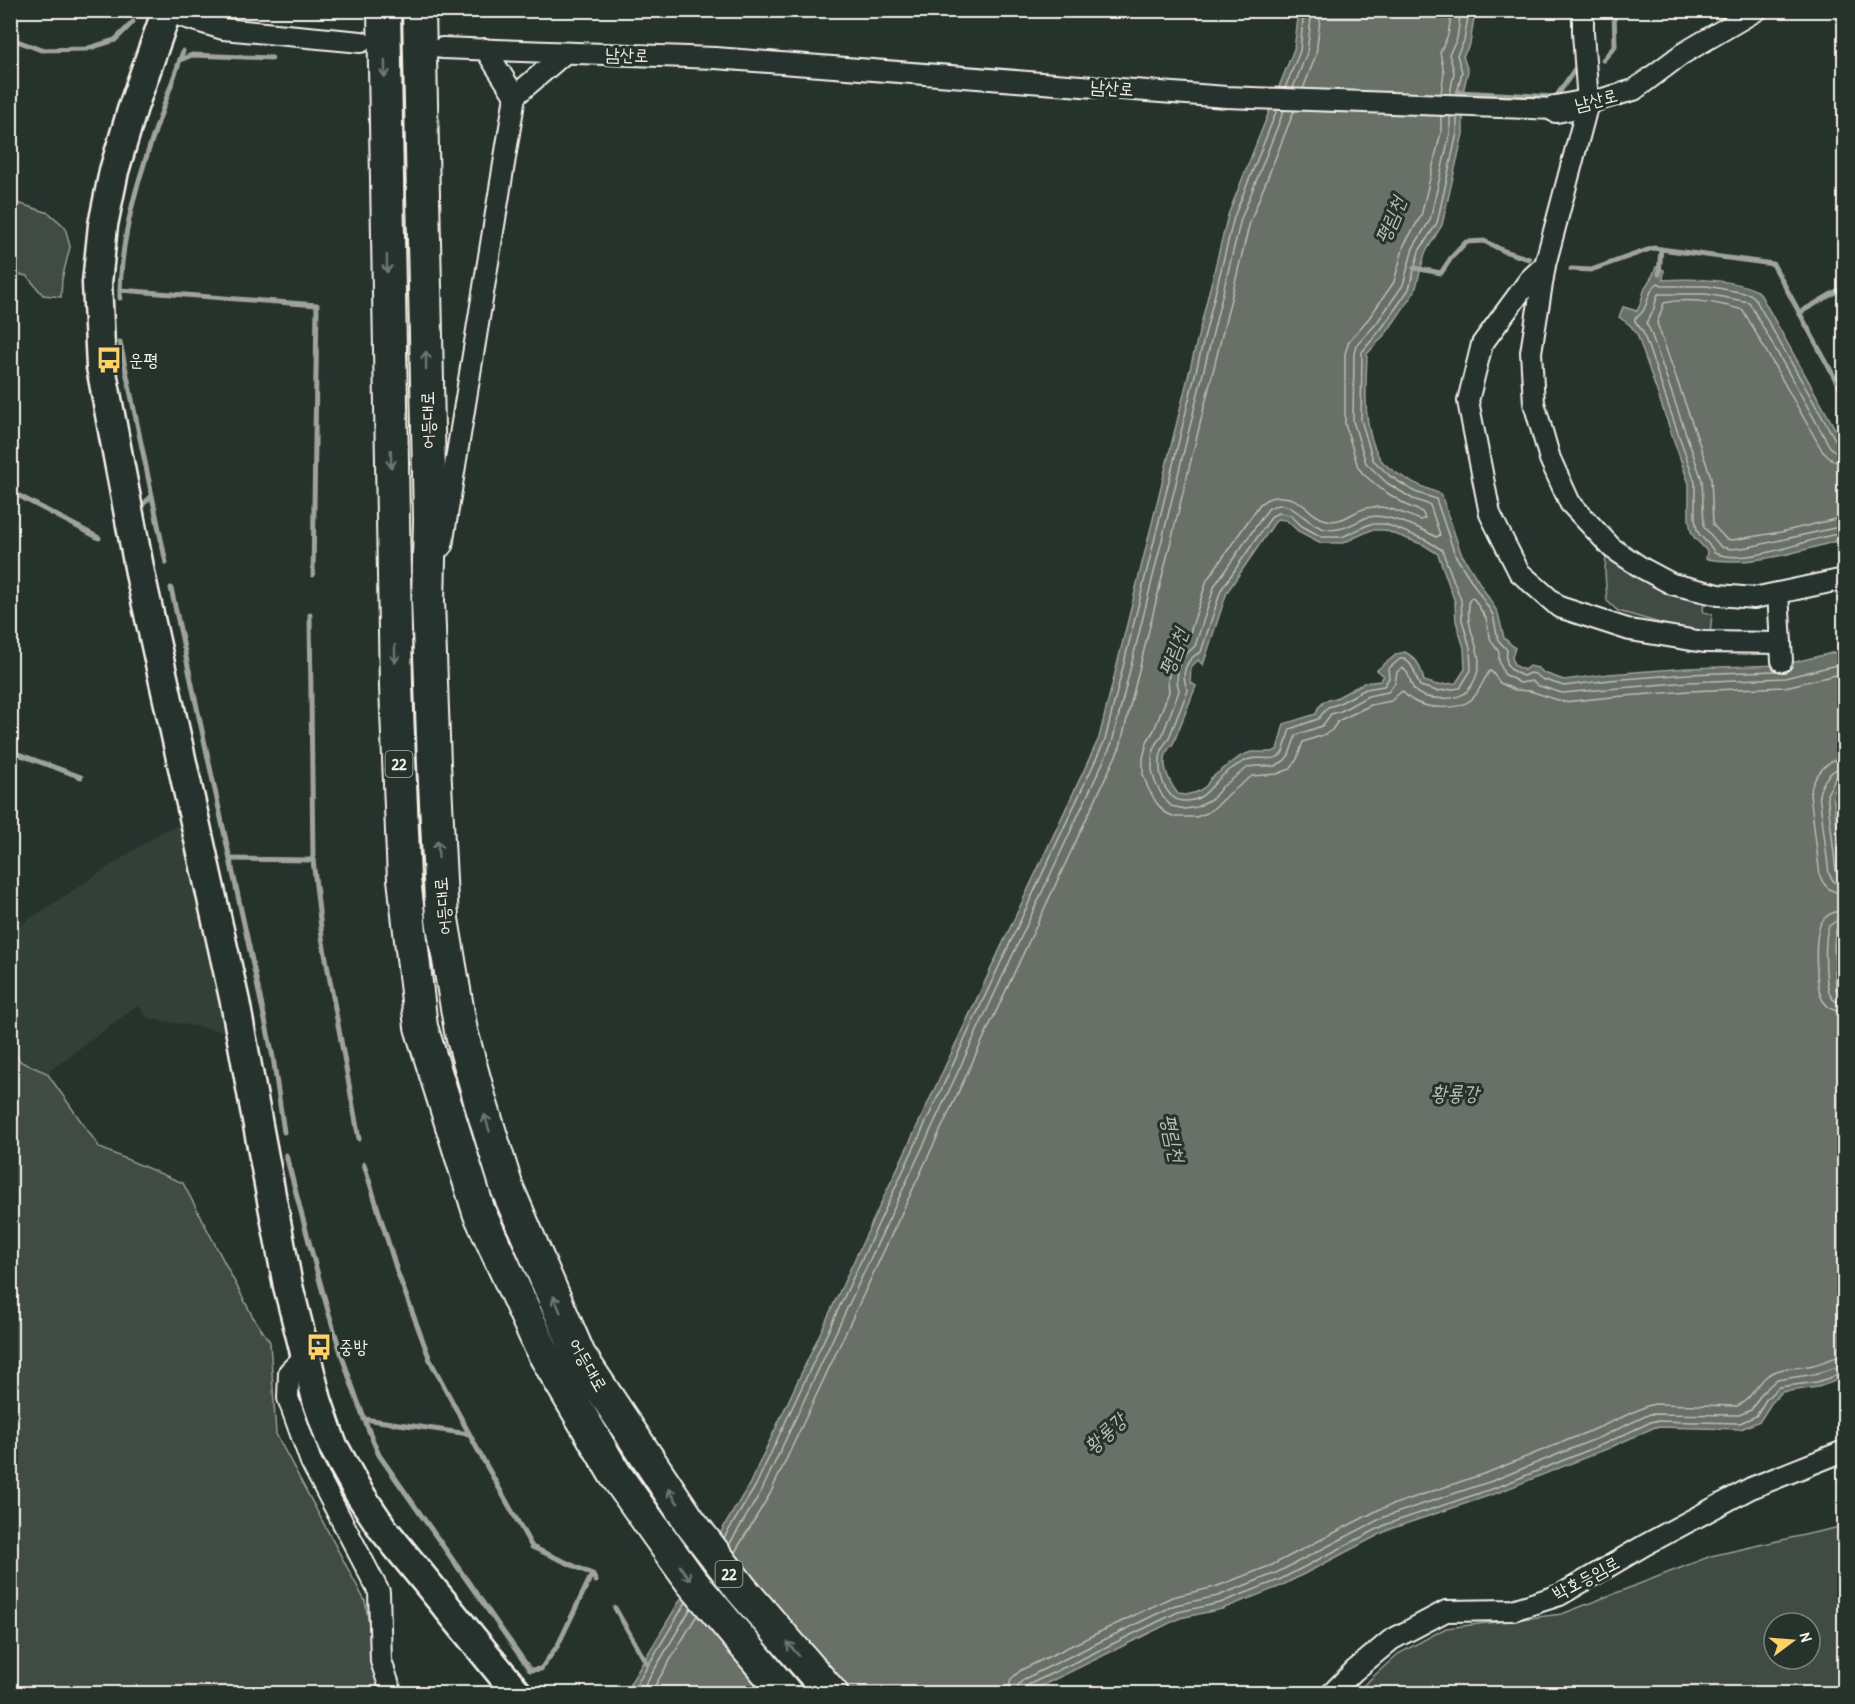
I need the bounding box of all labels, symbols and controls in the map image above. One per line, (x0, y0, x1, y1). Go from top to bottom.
street label: 남산로 (605, 41, 649, 68)
one-way arrow (379, 58, 390, 78)
street label: 남산로 (1089, 74, 1135, 101)
street label: 남산로 (1572, 82, 1620, 117)
water label: 평림천 (1368, 191, 1412, 247)
one-way arrow (382, 253, 393, 273)
bus stop icon: 운평 (94, 345, 124, 375)
place label: 운평 (129, 347, 158, 372)
one-way arrow (420, 351, 432, 371)
street label: 어등대로 (414, 391, 441, 449)
one-way arrow (386, 448, 397, 468)
water label: 평림천 (1152, 623, 1194, 679)
one-way arrow (390, 643, 401, 663)
road number: 22 (386, 751, 412, 777)
one-way arrow (433, 840, 444, 860)
street label: 어등대로 (428, 876, 457, 936)
water label: 황룡강 (1431, 1079, 1482, 1106)
water label: 평림천 (1155, 1111, 1192, 1166)
one-way arrow (480, 1114, 491, 1133)
one-way arrow (551, 1296, 563, 1314)
bus stop icon: 중방 (304, 1332, 334, 1362)
street label: 어등대로 (563, 1333, 614, 1396)
place label: 중방 (339, 1334, 368, 1359)
water label: 황룡강 (1078, 1404, 1134, 1459)
one-way arrow (666, 1488, 679, 1505)
street label: 박호등임로 (1548, 1550, 1624, 1606)
road number: 22 (716, 1561, 742, 1587)
one-way arrow (679, 1564, 691, 1580)
north arrow (1762, 1611, 1822, 1671)
text: N (1795, 1630, 1818, 1644)
one-way arrow (786, 1642, 800, 1657)

